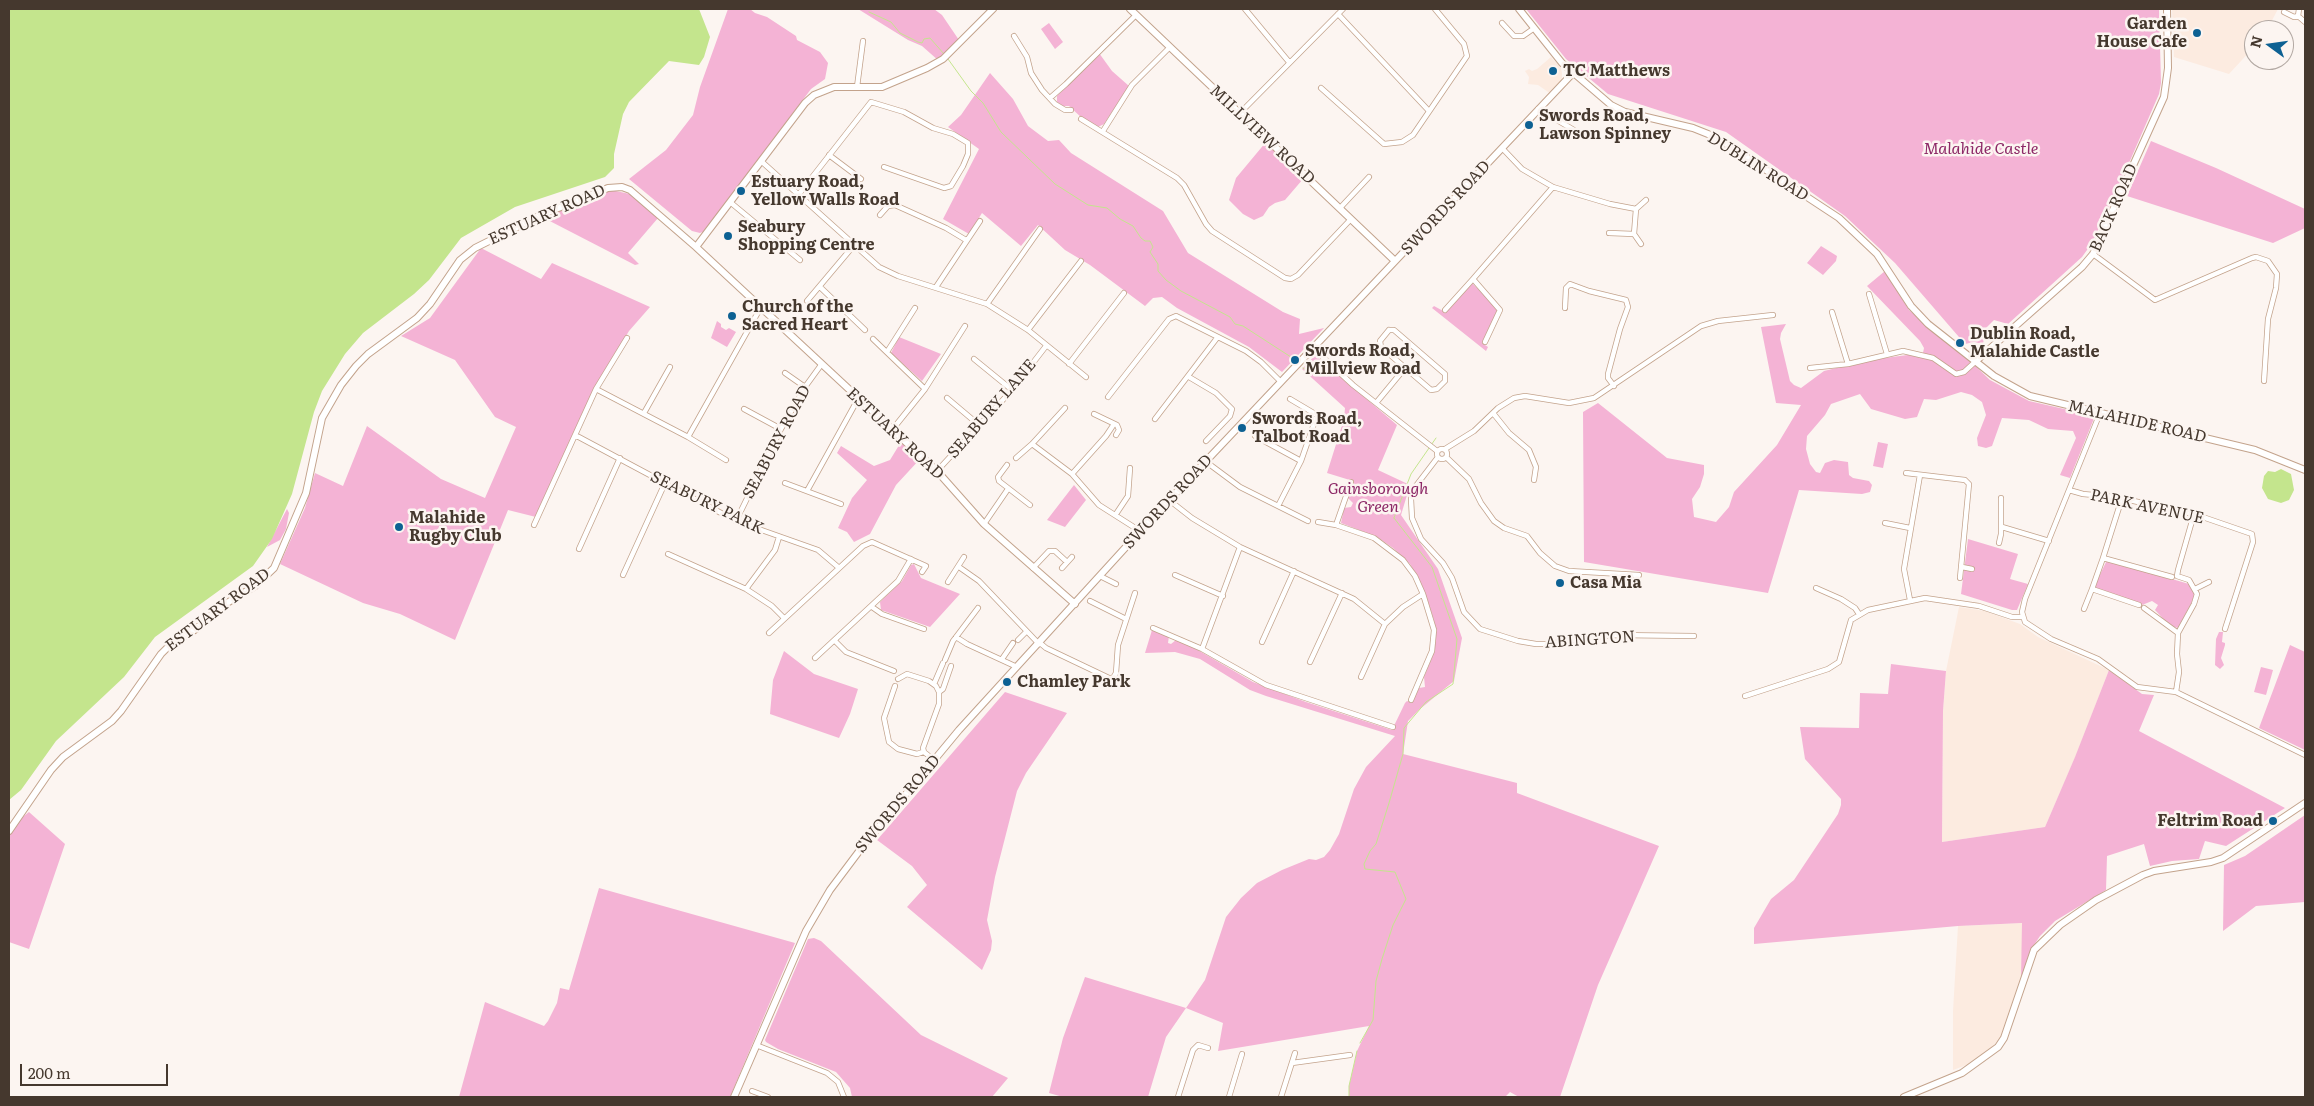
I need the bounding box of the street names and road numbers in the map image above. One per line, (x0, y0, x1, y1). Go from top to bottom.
street label: MILLVIEW ROAD (1205, 81, 1319, 189)
street label: DUBLIN ROAD (1704, 128, 1812, 206)
street label: SWORDS ROAD (1397, 157, 1495, 259)
street label: BACK ROAD (2086, 161, 2142, 255)
street label: ESTUARY ROAD (486, 181, 608, 249)
street label: SEABURY LANE (944, 355, 1040, 463)
street label: SEABURY ROAD (739, 382, 815, 502)
street label: ESTUARY ROAD (842, 384, 948, 484)
street label: MALAHIDE ROAD (2066, 397, 2208, 447)
street label: SWORDS ROAD (1119, 451, 1217, 553)
street label: SEABURY PARK (647, 467, 767, 539)
street label: PARK AVENUE (2088, 486, 2206, 528)
street label: ESTUARY ROAD (162, 564, 274, 656)
street label: ABINGTON (1544, 627, 1636, 653)
street label: SWORDS ROAD (851, 751, 945, 857)

